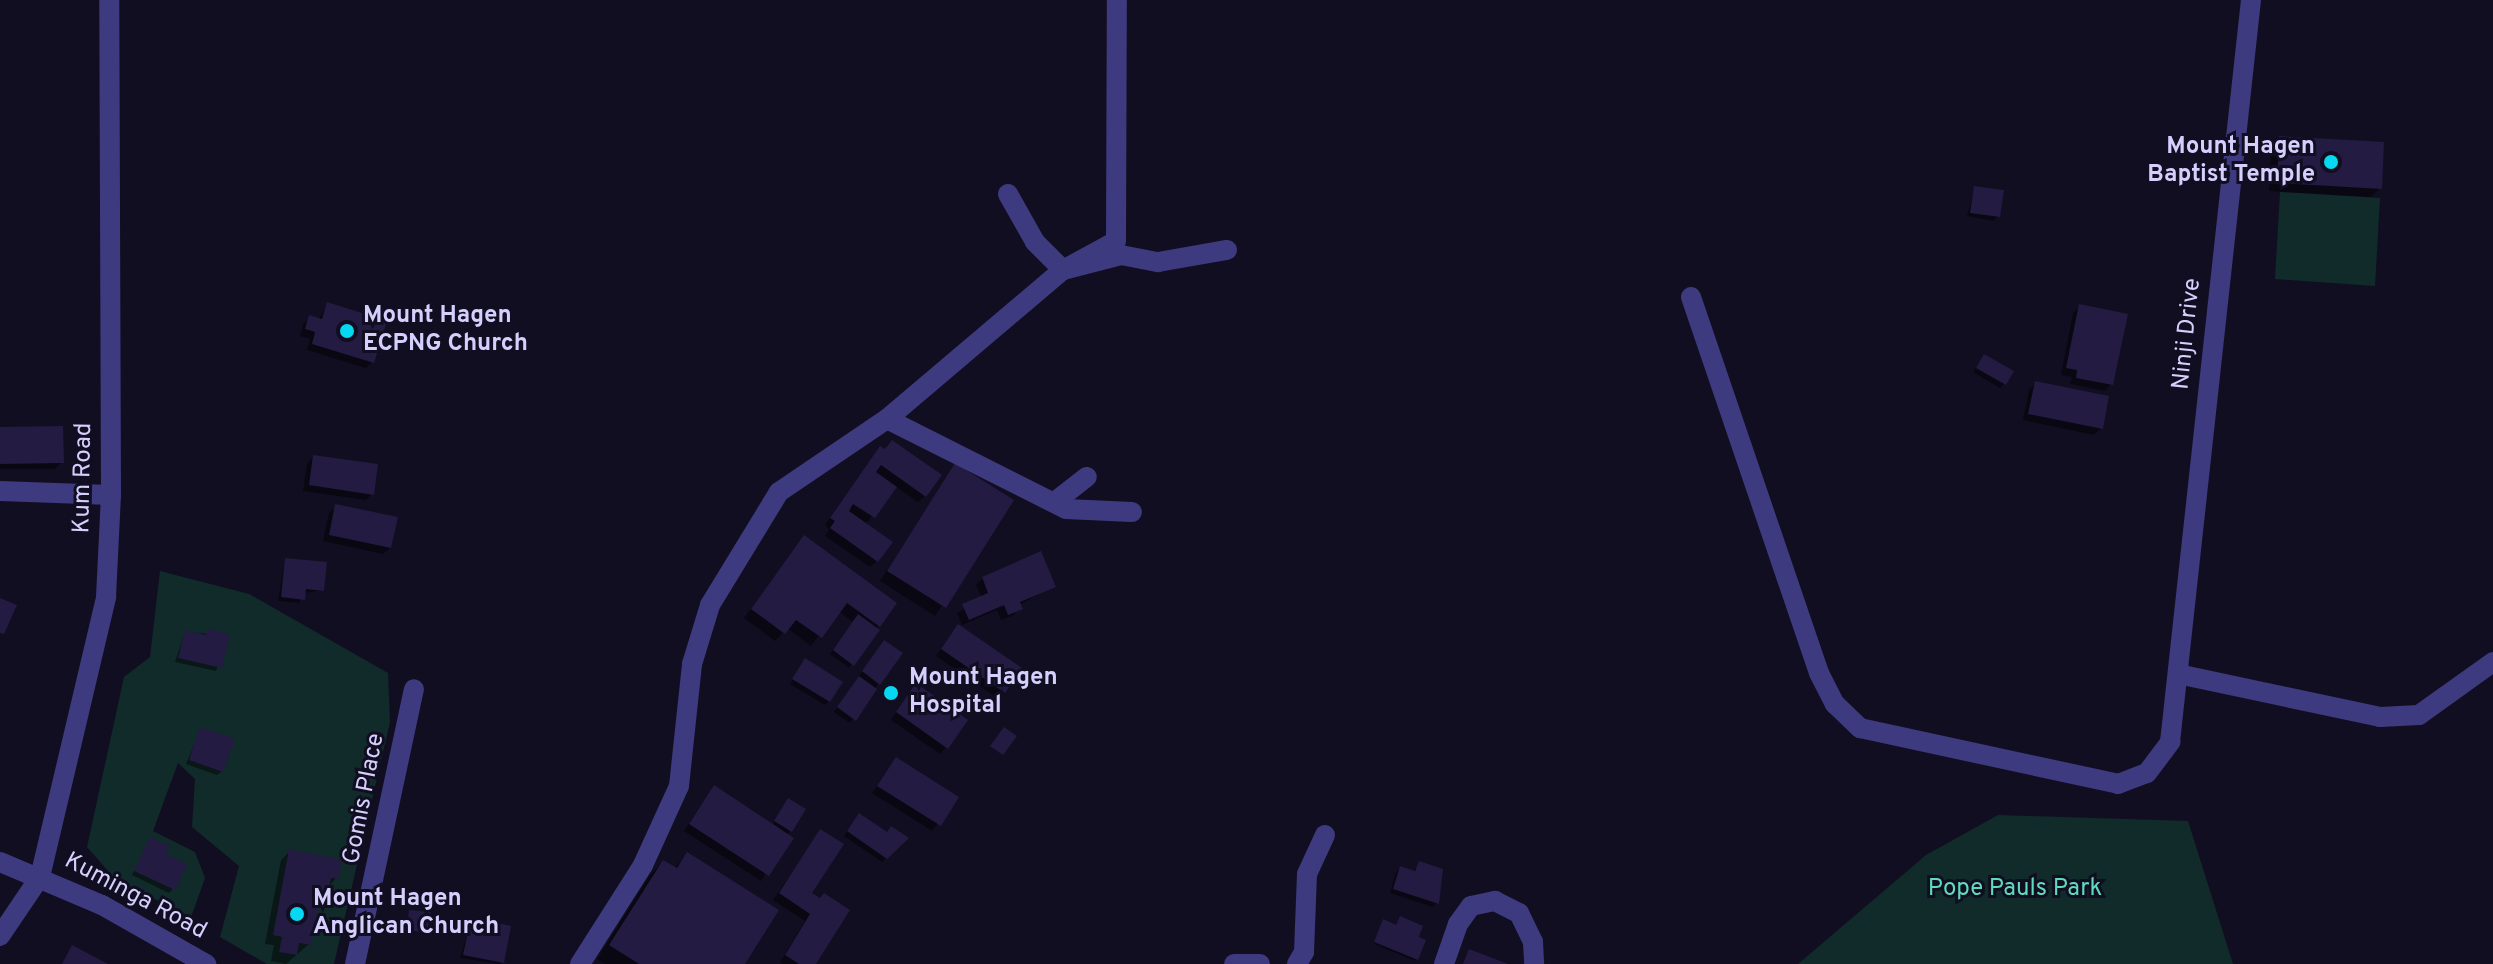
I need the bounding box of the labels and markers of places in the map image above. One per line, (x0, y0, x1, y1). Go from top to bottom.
place label: Mount Hagen Baptist Temple (2147, 134, 2315, 190)
marker: Mount Hagen Baptist Temple (2322, 153, 2340, 171)
place label: Mount Hagen ECPNG Church (363, 303, 528, 359)
marker: Mount Hagen ECPNG Church (338, 322, 356, 340)
place label: Mount Hagen Hospital (909, 665, 1058, 721)
marker: Mount Hagen Hospital (880, 682, 902, 704)
place label: Mount Hagen Anglican Church (313, 886, 499, 942)
marker: Mount Hagen Anglican Church (288, 905, 306, 923)

